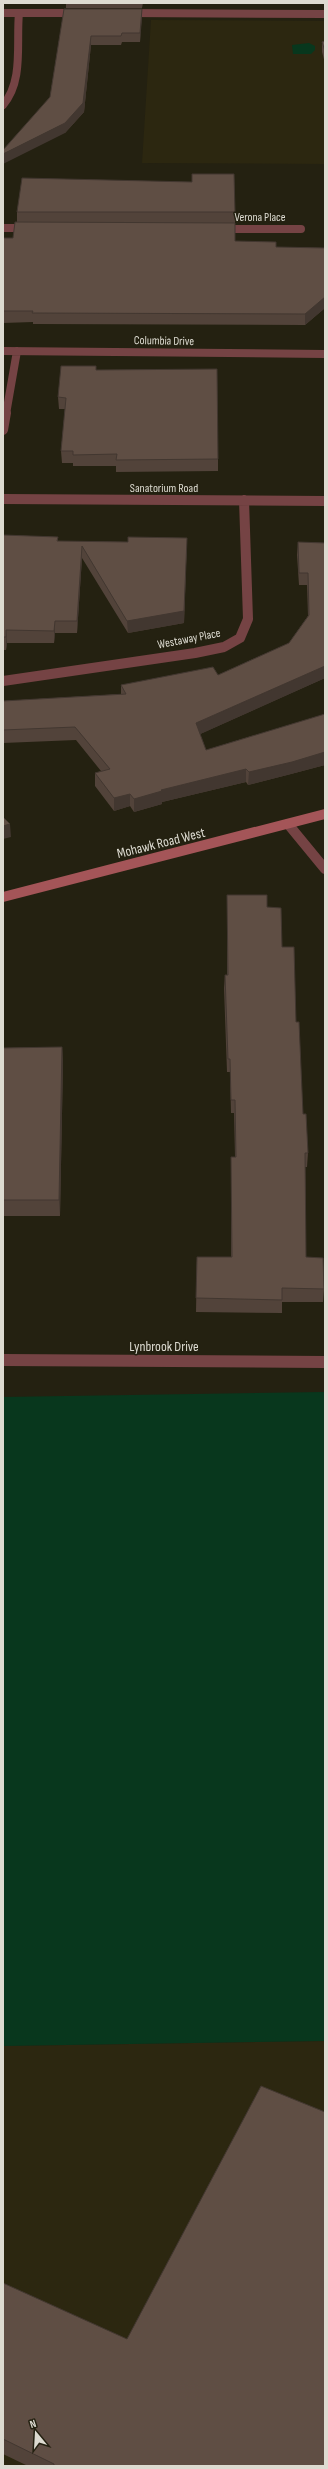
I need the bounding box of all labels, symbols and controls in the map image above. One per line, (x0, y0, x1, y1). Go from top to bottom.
street label: Verona Place (234, 210, 286, 225)
street label: Columbia Drive (134, 333, 194, 349)
street label: Sanatorium Road (130, 481, 198, 496)
street label: Westaway Place (156, 625, 222, 652)
street label: Mohawk Road West (115, 824, 207, 862)
street label: Lynbrook Drive (129, 1338, 199, 1355)
north arrow (16, 2413, 56, 2453)
text: N (28, 2417, 38, 2431)

